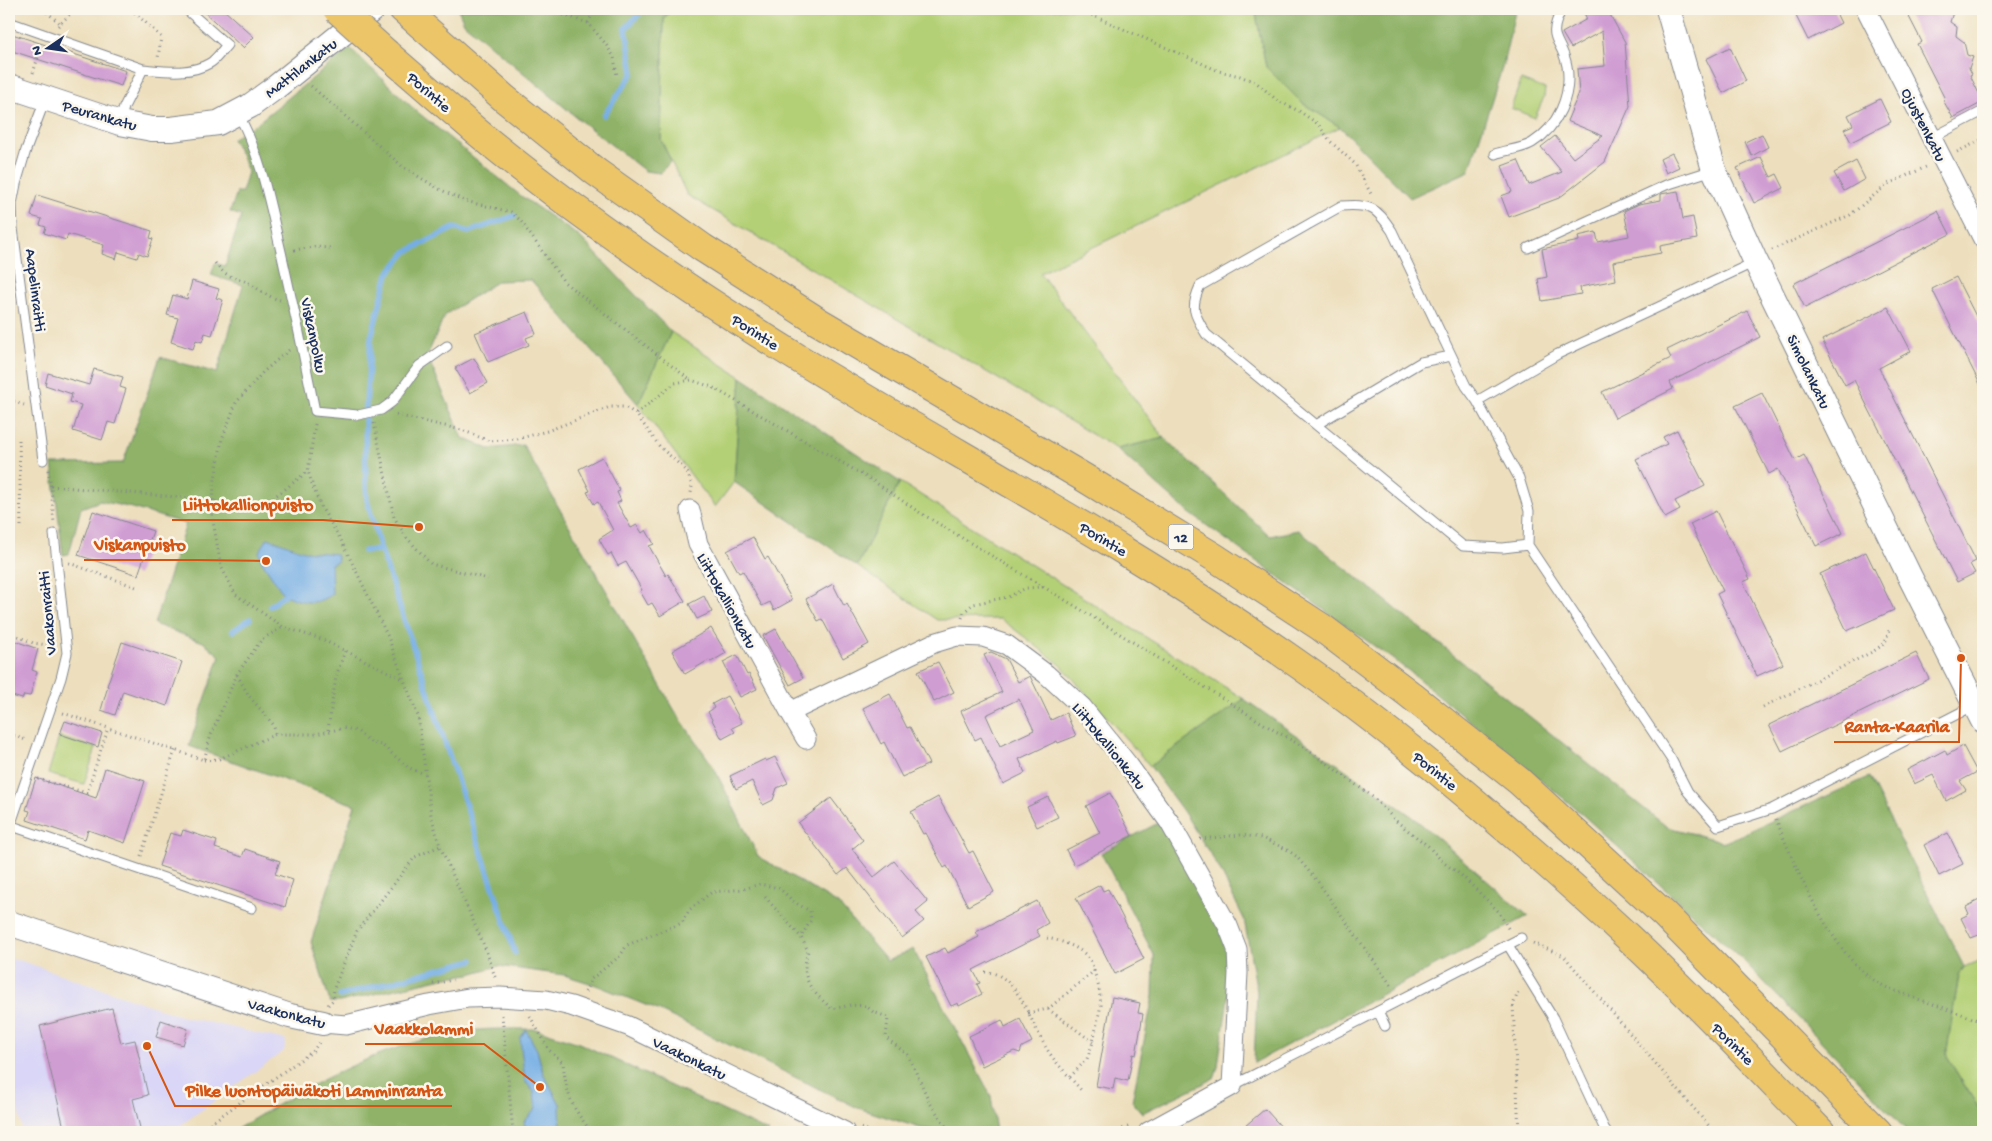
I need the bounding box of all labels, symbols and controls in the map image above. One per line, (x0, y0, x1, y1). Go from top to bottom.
north arrow (22, 22, 72, 72)
street label: Mattilankatu (262, 35, 343, 104)
text: N (28, 44, 47, 57)
street label: Porintie (401, 69, 454, 118)
street label: Ojustenkatu (1895, 86, 1949, 166)
street label: Peurankatu (59, 97, 139, 137)
street label: Aapelinraitti (19, 248, 48, 333)
street label: Viskanpolku (294, 295, 329, 375)
street label: Porintie (726, 311, 782, 357)
street label: Simolankatu (1781, 332, 1833, 413)
callout: Liittokallionpuisto (172, 487, 323, 520)
text: Liittokallionpuisto (183, 496, 314, 517)
street label: Porintie (1074, 519, 1130, 563)
road number: 12 (1168, 524, 1194, 550)
callout: Viskanpuisto (84, 527, 196, 560)
text: Viskanpuisto (93, 536, 186, 557)
street label: Liittokallionkatu (691, 550, 759, 653)
street label: Vaakonraitti (36, 570, 63, 656)
street label: Liittokallionkatu (1066, 700, 1149, 795)
callout: Ranta-Kaarila (1834, 709, 1959, 742)
text: Ranta-Kaarila (1843, 718, 1951, 739)
street label: Porintie (1407, 748, 1461, 797)
street label: Vaakonkatu (244, 996, 328, 1035)
callout: Vaakkolammi (365, 1011, 484, 1044)
text: Vaakkolammi (374, 1020, 473, 1041)
street label: Porintie (1706, 1020, 1757, 1071)
street label: Vaakonkatu (648, 1034, 729, 1086)
callout: Pilke luontopäiväkoti Lamminranta (175, 1073, 452, 1106)
text: Pilke luontopäiväkoti Lamminranta (185, 1082, 443, 1103)

